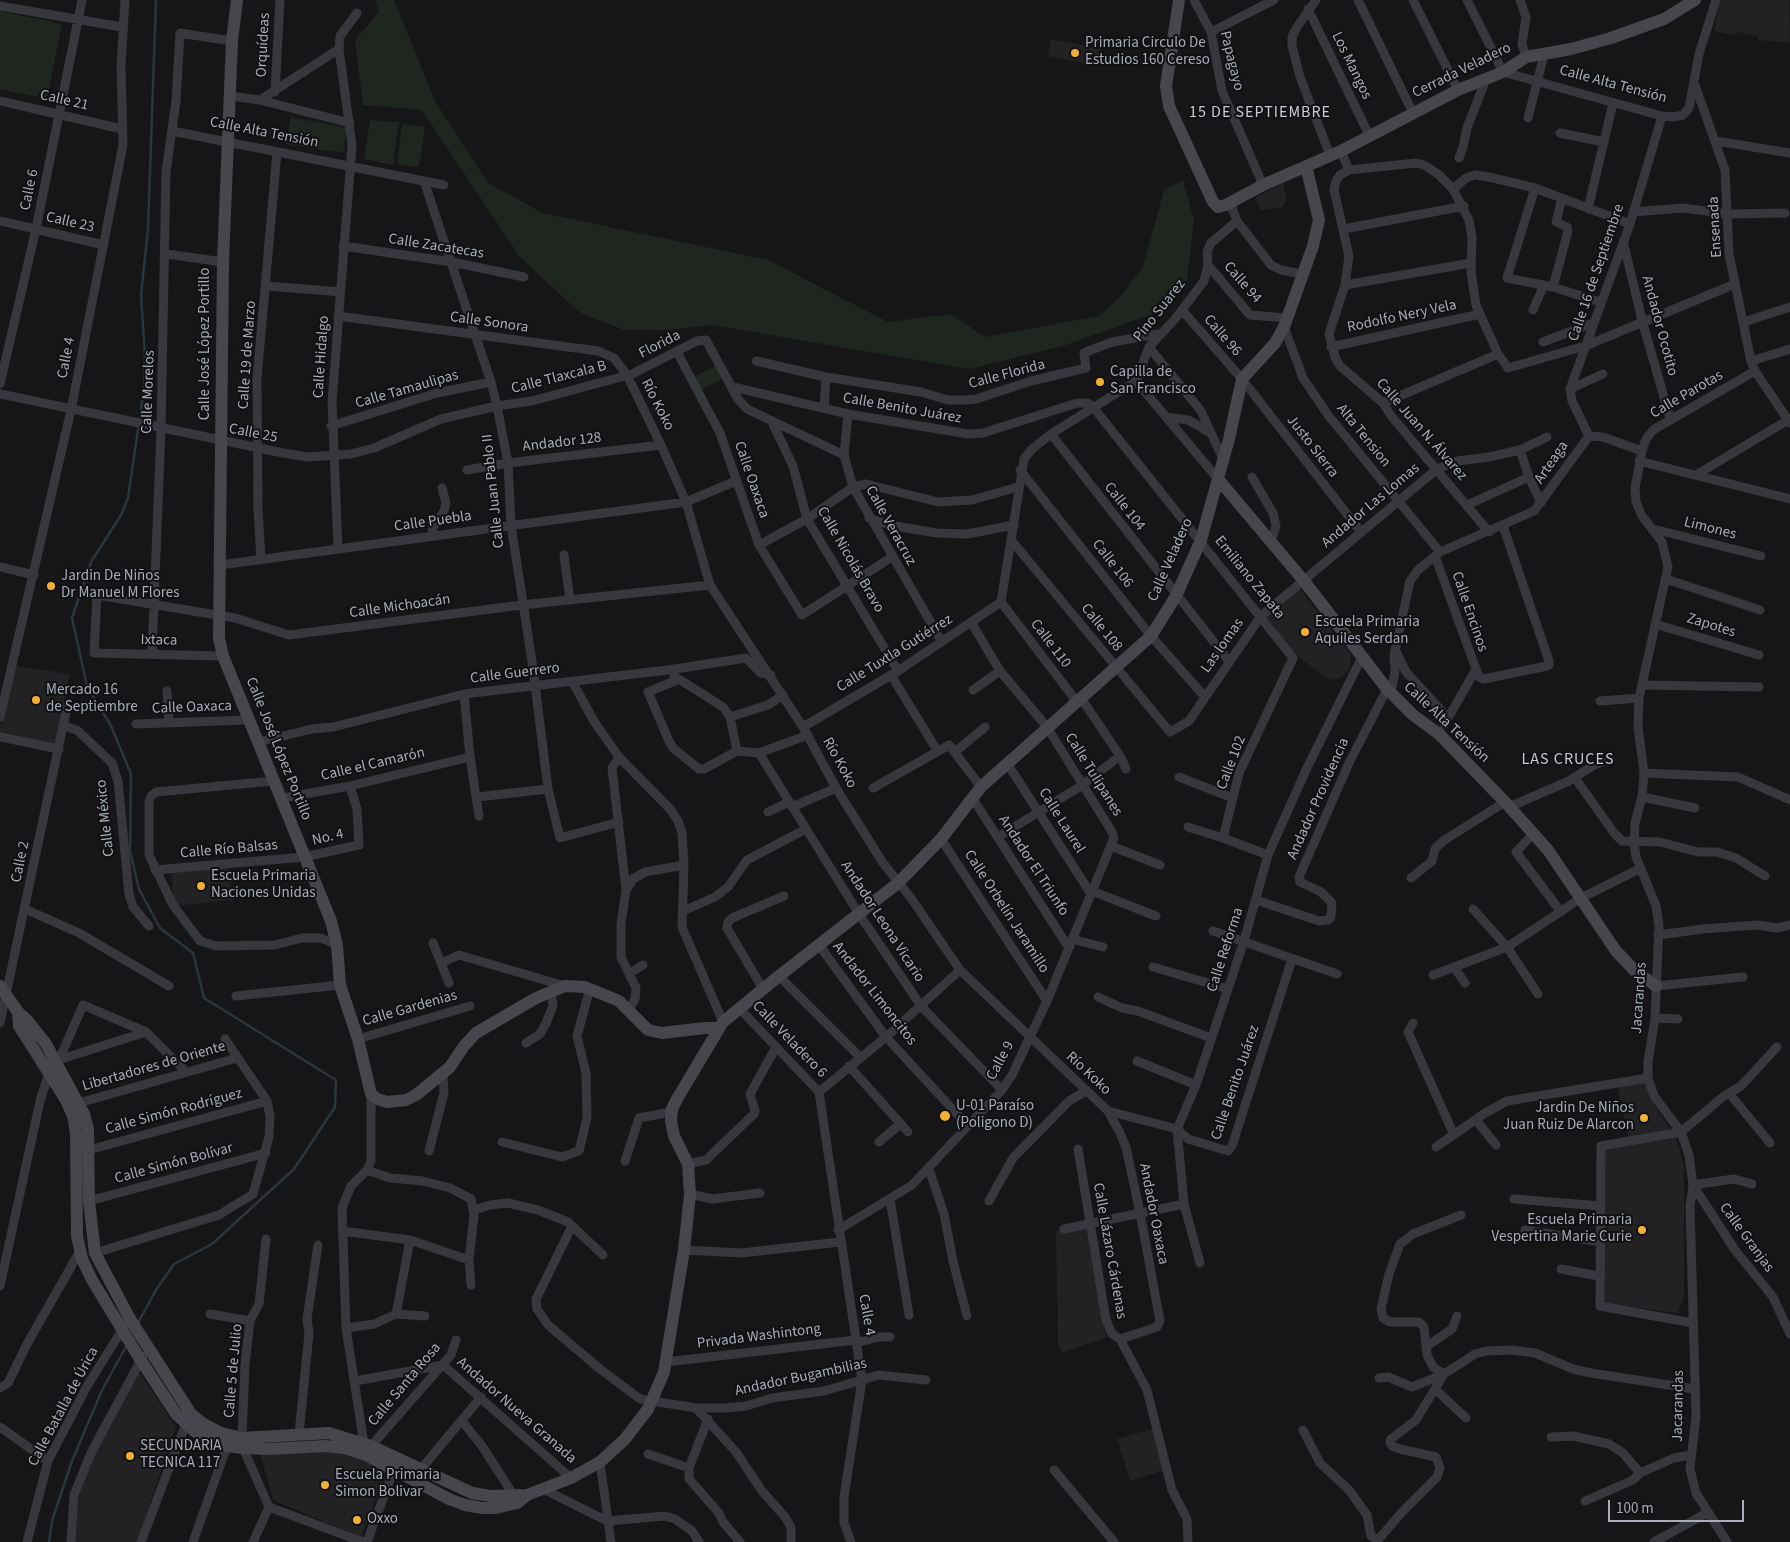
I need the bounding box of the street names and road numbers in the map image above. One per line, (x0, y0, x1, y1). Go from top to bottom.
street label: Orquídeas (253, 12, 275, 78)
street label: Papagayo (1215, 29, 1247, 93)
street label: Los Mangos (1327, 29, 1375, 103)
street label: Cerrada Veladero (1410, 39, 1514, 103)
street label: Calle Alta Tensión (1557, 62, 1669, 108)
street label: Calle 21 (38, 87, 90, 115)
street label: Calle Alta Tensión (208, 114, 320, 152)
street label: Calle 6 (17, 168, 43, 212)
street label: Ensenada (1705, 196, 1727, 258)
street label: Calle 16 de Septiembre (1565, 202, 1629, 344)
street label: Calle 23 (44, 209, 96, 237)
street label: Calle Zacatecas (387, 231, 485, 263)
street label: Calle 94 (1219, 259, 1265, 307)
street label: Calle José López Portillo (197, 268, 215, 420)
street label: Andador Ocotito (1637, 274, 1681, 378)
street label: Pino Suarez (1130, 276, 1190, 346)
street label: Rodolfo Nery Vela (1346, 297, 1458, 337)
street label: Calle 19 de Marzo (235, 300, 261, 410)
street label: Calle Sonora (449, 309, 529, 337)
street label: Calle 96 (1199, 312, 1245, 360)
street label: Calle Hidalgo (310, 315, 334, 399)
street label: Florida (636, 327, 684, 363)
street label: Calle 4 (54, 336, 80, 380)
street label: Calle Morelos (139, 350, 159, 434)
street label: Calle Florida (967, 356, 1047, 394)
street label: Calle Tlaxcala B (510, 357, 608, 399)
street label: Calle Tamaulipas (353, 367, 461, 413)
street label: Calle Parotas (1647, 367, 1727, 423)
street label: Calle Juan N. Álvarez (1372, 375, 1470, 485)
street label: Río Koko (636, 376, 678, 434)
street label: Calle Benito Juárez (841, 390, 963, 428)
street label: Alta Tension (1332, 401, 1394, 471)
street label: Justo Sierra (1282, 412, 1342, 482)
street label: Calle 25 (227, 420, 279, 448)
street label: Andador 128 (522, 429, 602, 457)
street label: Calle Juan Pablo II (479, 433, 509, 549)
street label: Arteaga (1531, 438, 1573, 488)
street label: Calle Oaxaca (729, 439, 773, 521)
street label: Andador Las Lomas (1318, 460, 1424, 552)
street label: Calle 104 (1099, 479, 1149, 535)
street label: Calle Veracruz (861, 483, 919, 569)
street label: Calle Nicolás Bravo (812, 504, 888, 616)
street label: Calle Puebla (393, 508, 473, 536)
street label: Limones (1682, 514, 1738, 544)
street label: Calle Veladero (1145, 515, 1197, 605)
street label: Emiliano Zapata (1210, 533, 1288, 623)
street label: Calle 106 (1087, 536, 1137, 592)
street label: Calle Encinos (1447, 570, 1491, 654)
street label: Calle Michoacán (348, 591, 452, 623)
street label: Calle 108 (1076, 600, 1126, 656)
street label: Zapotes (1684, 610, 1738, 642)
street label: Calle Tuxtla Gutiérrez (834, 611, 956, 697)
street label: Las lomas (1198, 615, 1248, 677)
street label: Calle 110 (1026, 616, 1074, 672)
street label: Ixtaca (140, 632, 178, 650)
street label: Calle Guerrero (469, 660, 561, 688)
street label: Calle José López Portillo (241, 675, 315, 823)
street label: Calle Alta Tensión (1399, 679, 1493, 767)
street label: Calle Oaxaca (152, 698, 232, 718)
street label: Calle Tulipanes (1060, 730, 1126, 820)
street label: Calle 102 (1213, 733, 1251, 793)
street label: Río Koko (818, 734, 860, 792)
street label: Andador Providencia (1284, 735, 1354, 863)
street label: Calle el Camarón (319, 744, 427, 786)
street label: Calle México (93, 779, 119, 857)
street label: Calle Laurel (1034, 785, 1088, 857)
street label: Andador El Triunfo (994, 812, 1072, 920)
street label: No. 4 (310, 826, 346, 850)
street label: Calle Río Balsas (179, 837, 279, 863)
street label: Calle 2 (8, 840, 34, 884)
street label: Calle Orbelín Jaramillo (960, 847, 1052, 977)
street label: Andador Leona Vicario (836, 858, 928, 986)
street label: Calle Reforma (1204, 906, 1248, 994)
street label: Andador Limoncitos (828, 939, 920, 1049)
street label: Jacarandas (1629, 962, 1651, 1034)
street label: Calle Gardenias (361, 987, 459, 1031)
street label: Calle Veladero 6 (748, 998, 830, 1082)
street label: Calle Benito Juárez (1208, 1023, 1264, 1143)
street label: Libertadores de Oriente (80, 1038, 228, 1096)
street label: Calle 9 (983, 1038, 1019, 1084)
street label: Río Koko (1062, 1049, 1114, 1099)
street label: Calle Simón Rodríguez (104, 1085, 244, 1139)
street label: Calle Simón Bolívar (113, 1140, 235, 1188)
street label: Andador Oaxaca (1134, 1162, 1172, 1266)
street label: Calle Lázaro Cárdenas (1088, 1182, 1130, 1320)
street label: Calle Granjas (1715, 1200, 1777, 1276)
street label: Calle 4 (854, 1293, 878, 1337)
street label: Privada Washintong (696, 1320, 822, 1354)
street label: Calle 5 de Julio (221, 1323, 247, 1419)
street label: Calle Santa Rosa (365, 1340, 445, 1430)
street label: Calle Batalla de Úrica (25, 1344, 103, 1470)
street label: Andador Nueva Granada (452, 1354, 580, 1468)
street label: Andador Bugambilias (733, 1355, 869, 1401)
street label: Jacarandas (1669, 1370, 1689, 1442)

